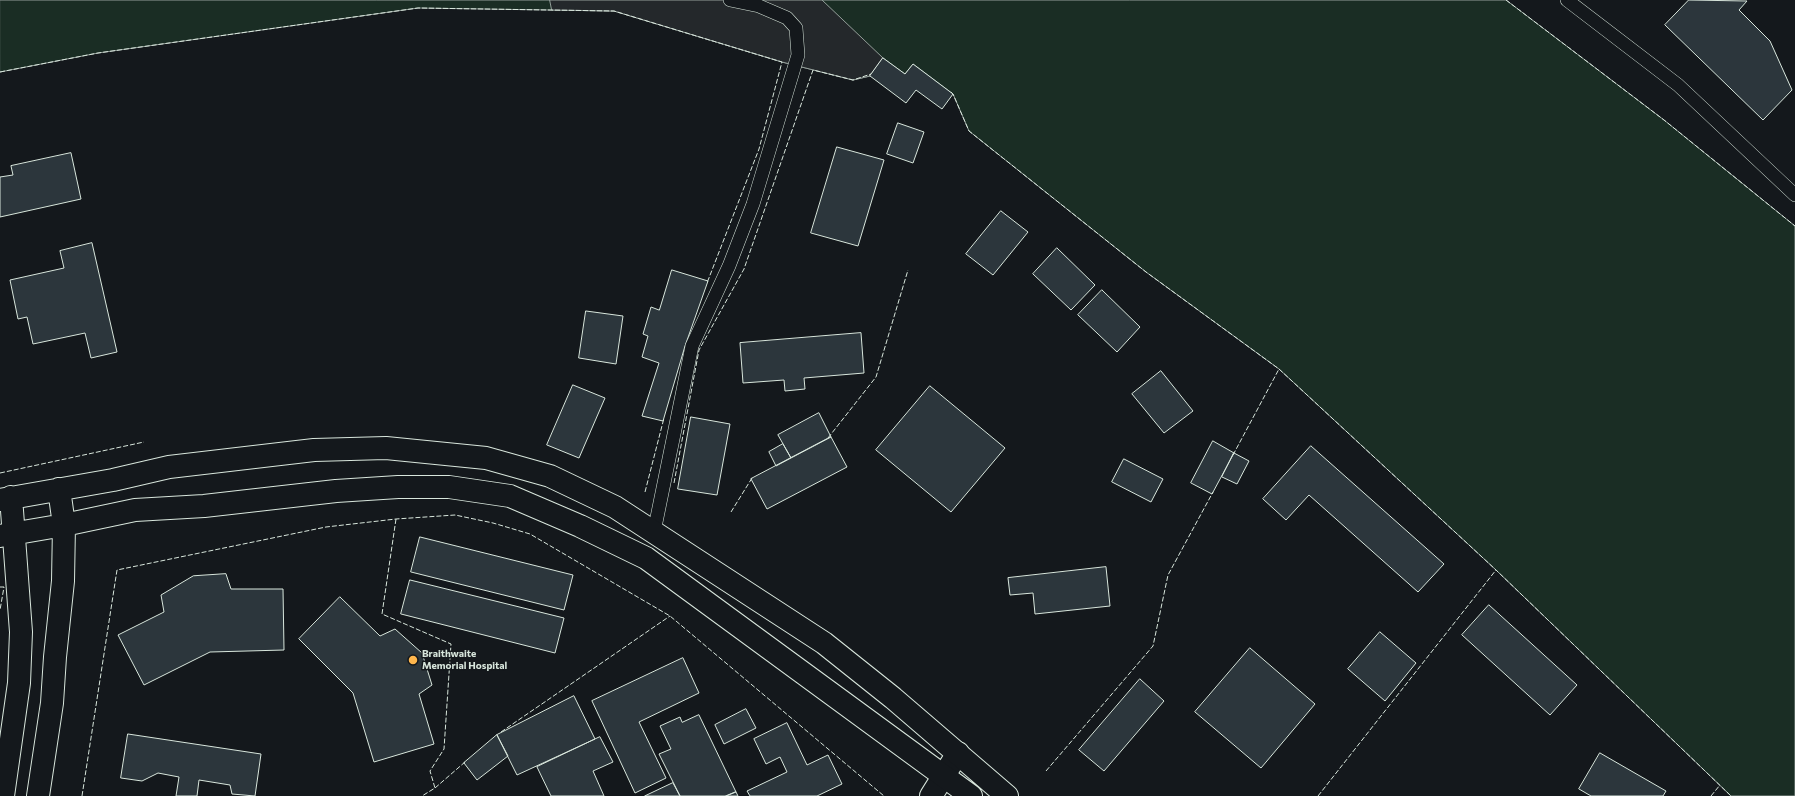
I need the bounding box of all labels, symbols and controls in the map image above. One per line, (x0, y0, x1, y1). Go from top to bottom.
place label: Braithwaite Memorial Hospital (422, 648, 507, 672)
marker: Braithwaite Memorial Hospital (407, 654, 419, 666)

